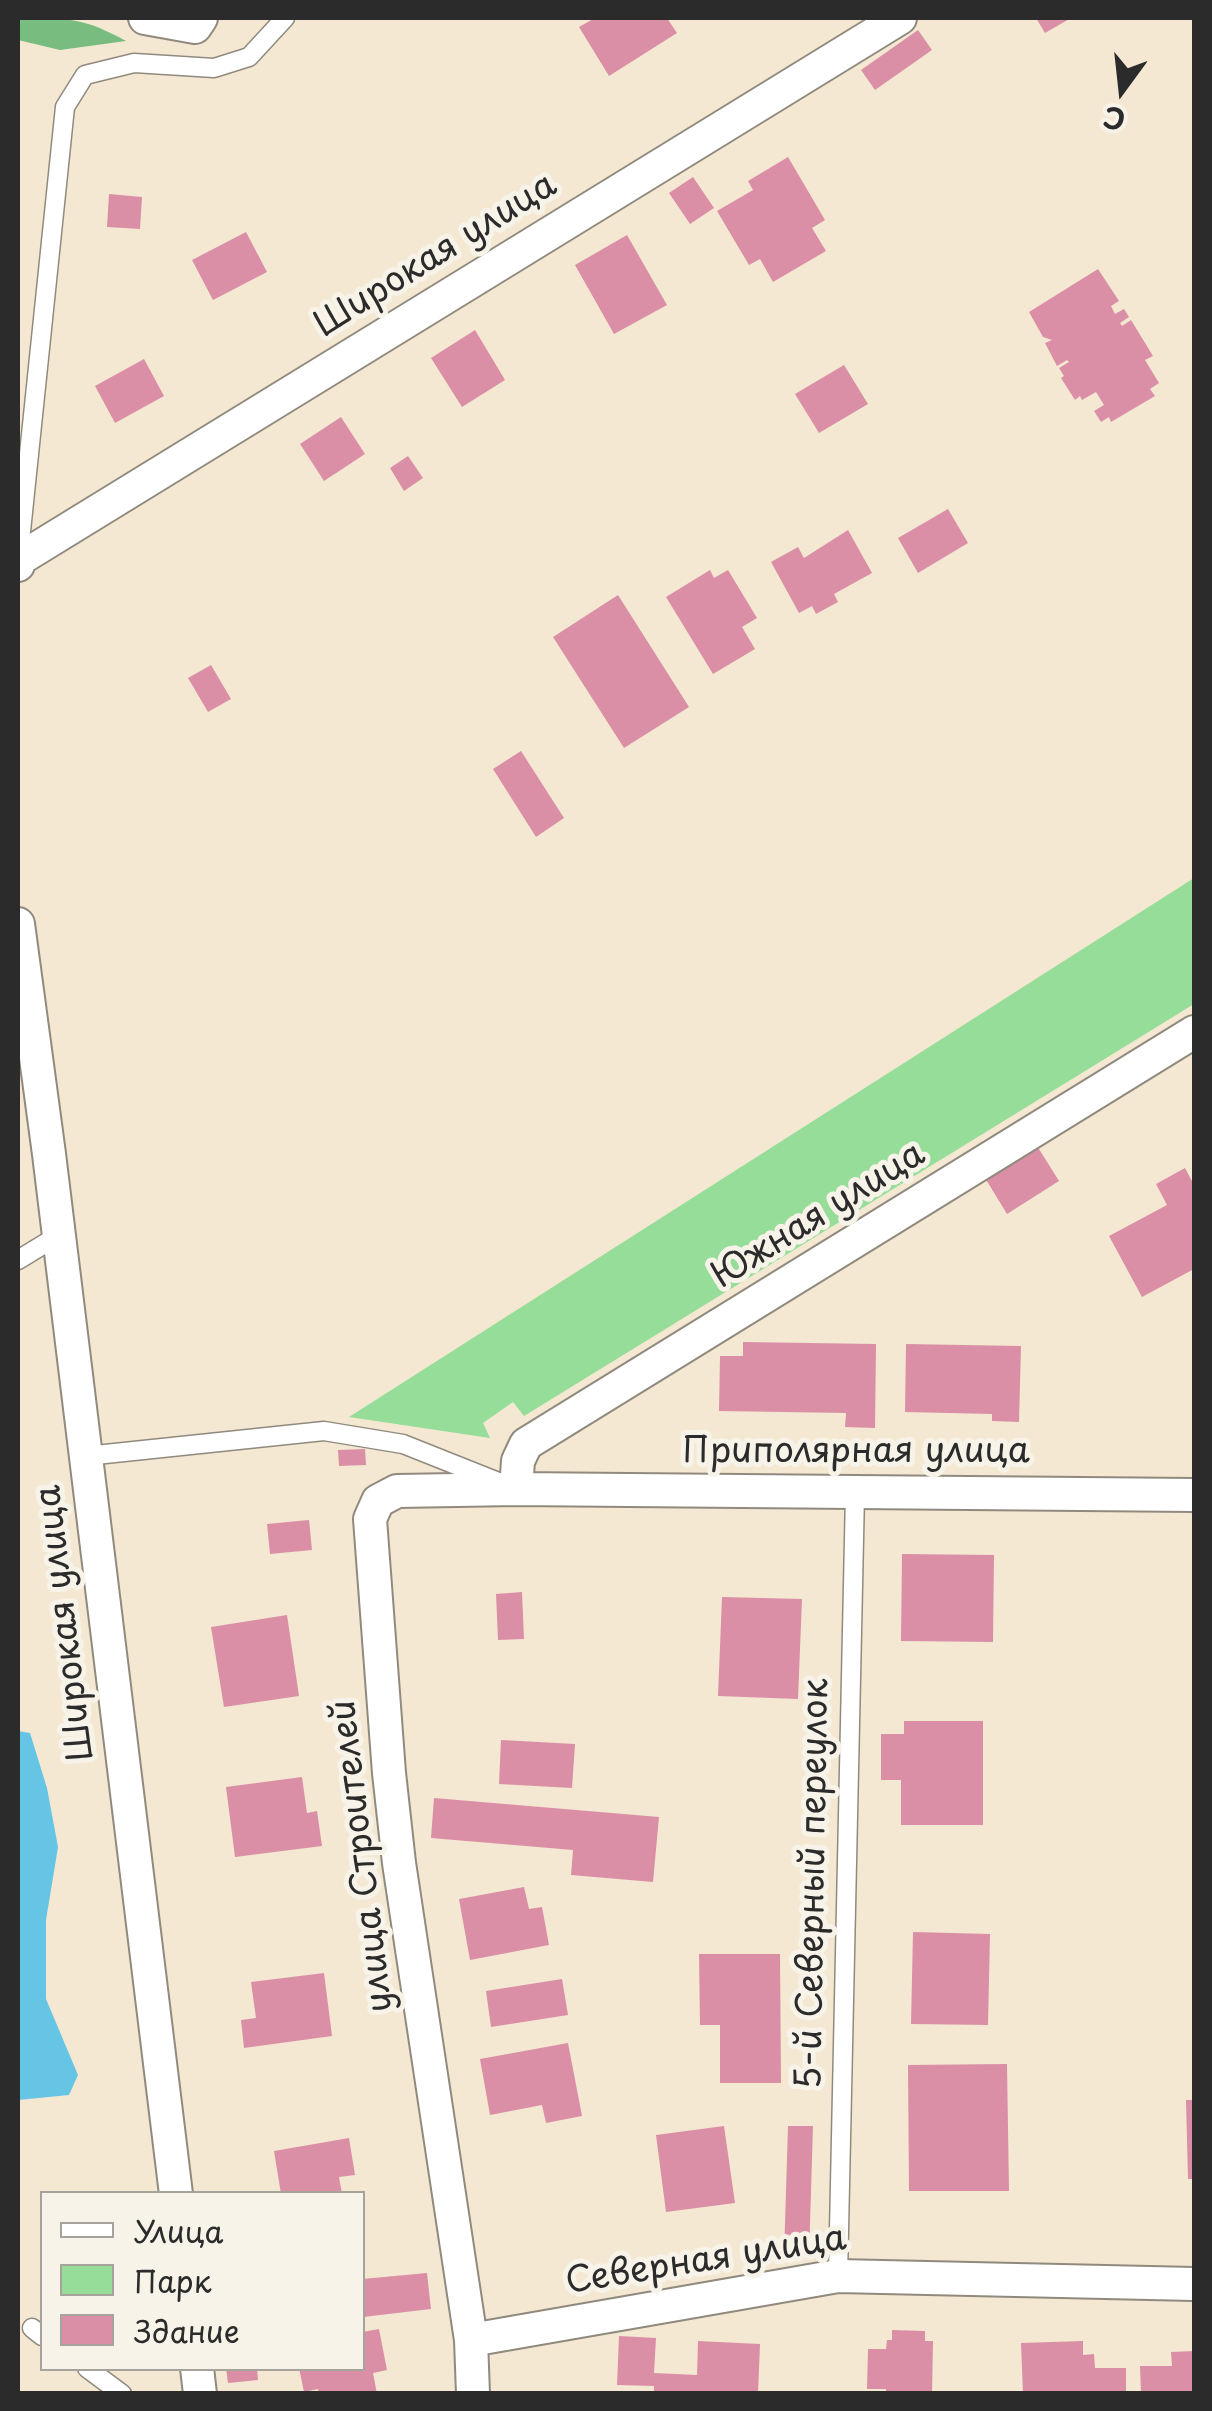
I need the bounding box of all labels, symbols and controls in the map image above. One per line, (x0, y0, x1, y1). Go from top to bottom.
north arrow (1072, 40, 1172, 140)
text: С (1098, 96, 1130, 143)
street label: Широкая улица (307, 165, 565, 347)
street label: Южная улица (705, 1134, 933, 1298)
street label: Приполярная улица (682, 1431, 1030, 1473)
street label: Широкая улица (28, 1483, 104, 1763)
street label: 5-й Северный переулок (789, 1678, 839, 2090)
street label: улица Строителей (323, 1697, 403, 2015)
legend (40, 2191, 365, 2371)
text: Улица (134, 2208, 223, 2253)
street label: Северная улица (563, 2218, 849, 2304)
text: Парк (134, 2258, 211, 2303)
text: Здание (134, 2308, 240, 2353)

